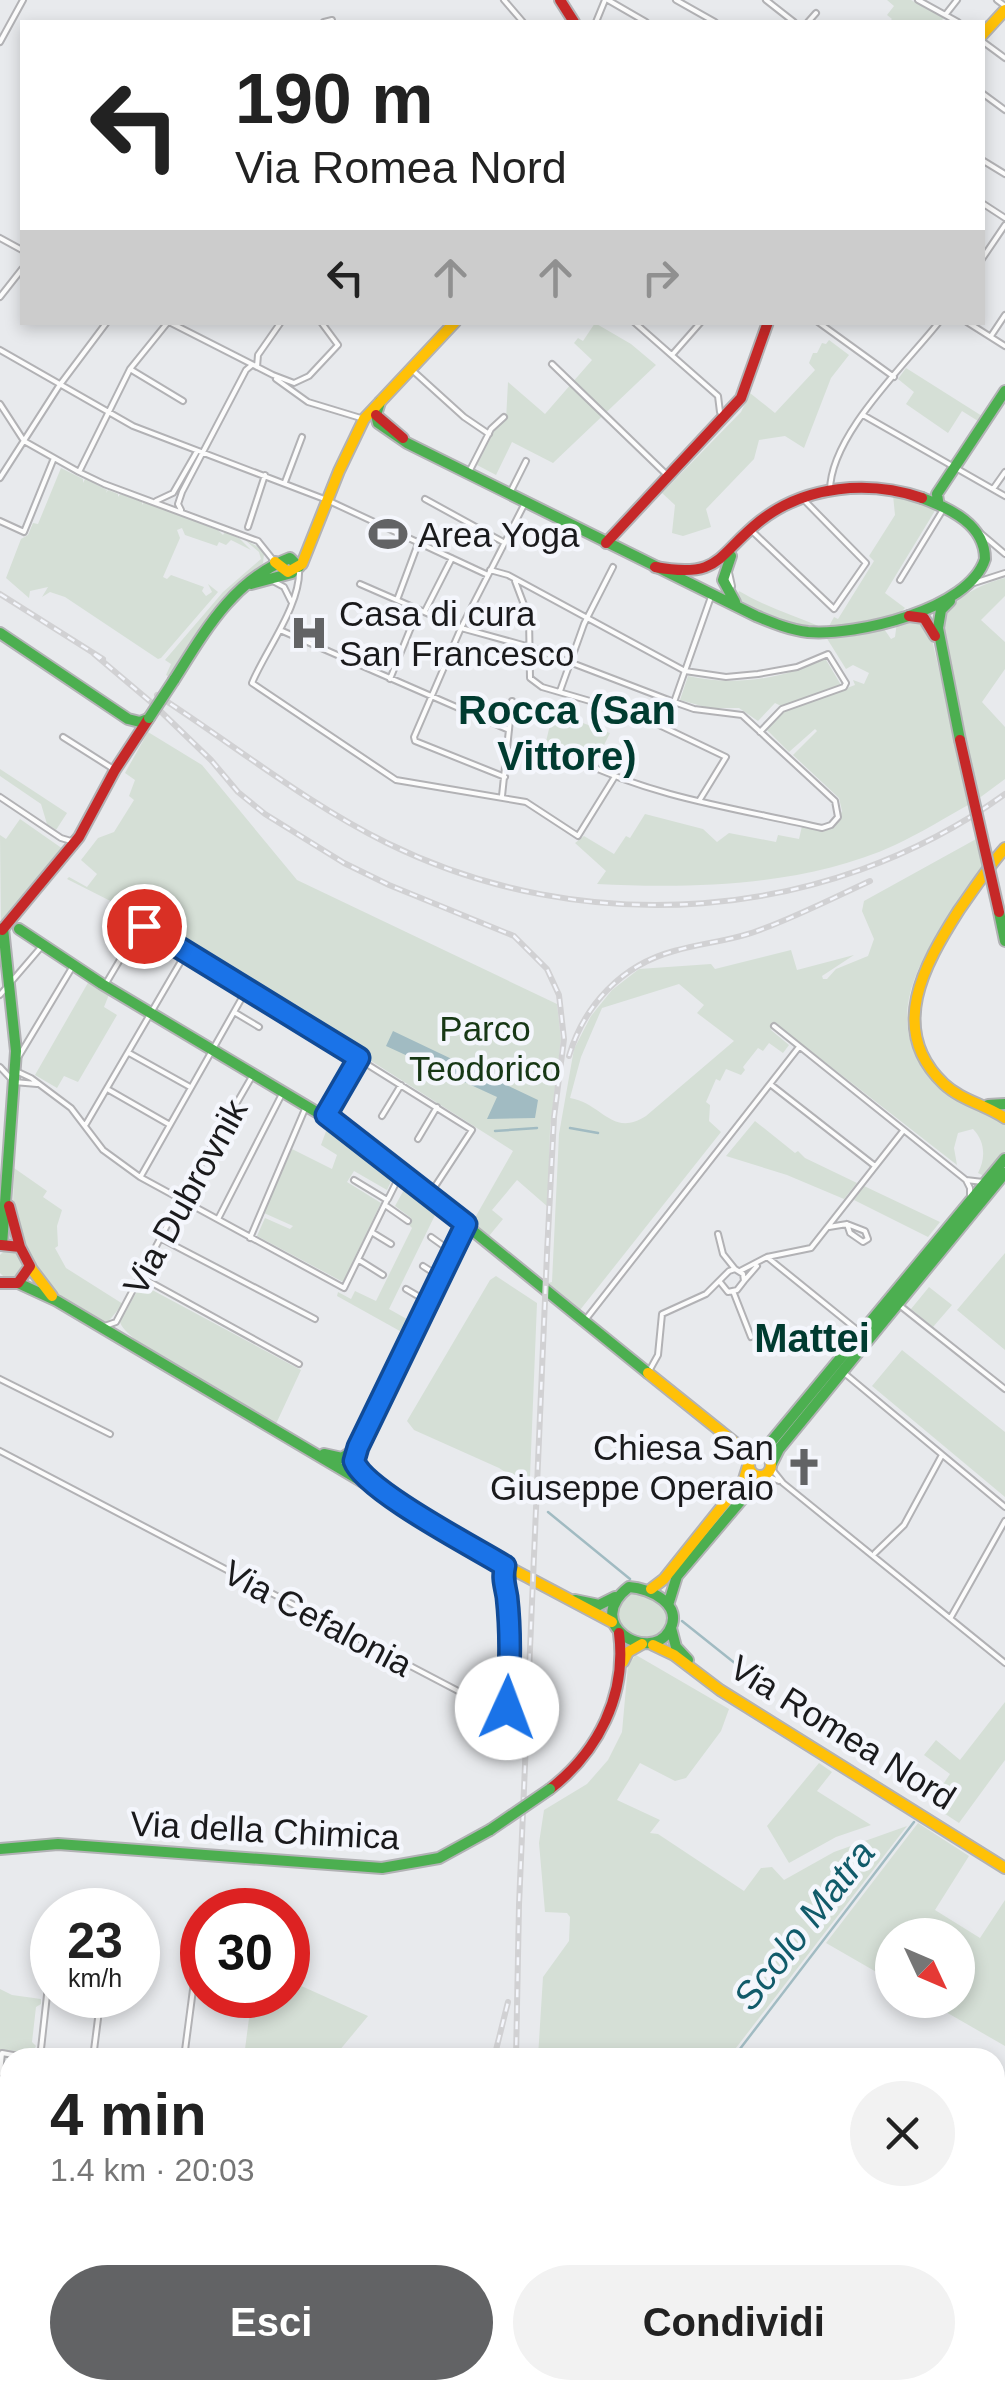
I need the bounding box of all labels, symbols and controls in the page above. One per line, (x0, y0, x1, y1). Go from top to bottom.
icon: left (70, 60, 200, 190)
text: 190 m (235, 60, 433, 138)
text: Via Romea Nord (235, 142, 567, 193)
icon: left (318, 250, 373, 305)
icon: ahead (423, 250, 478, 305)
icon: ahead (528, 250, 583, 305)
icon: right (633, 250, 688, 305)
sports icon: Area Yoga (367, 513, 409, 555)
place label: Area Yoga (418, 515, 580, 554)
place label: Casa di cura San Francesco (339, 594, 574, 673)
hospital icon: Casa di cura San Francesco (288, 612, 330, 654)
district label: Rocca (San Vittore) (458, 688, 676, 778)
pin (102, 884, 187, 969)
icon: arrive (117, 899, 172, 954)
park label: Parco Teodorico (409, 1009, 561, 1088)
street label: Via Dubrovnik (115, 1092, 255, 1301)
district label: Mattei (754, 1316, 870, 1360)
place label: Chiesa San Giuseppe Operaio (490, 1428, 774, 1507)
church icon: Chiesa San Giuseppe Operaio (783, 1446, 825, 1488)
street label: Via Cefalonia (217, 1552, 419, 1684)
street label: Via Romea Nord (723, 1647, 963, 1817)
position arrow (455, 1656, 559, 1760)
street label: Via della Chimica (129, 1803, 401, 1857)
water label: Scolo Matra (725, 1832, 883, 2018)
speed limit sign: 30 (180, 1888, 310, 2018)
text: 23 (67, 1913, 123, 1969)
north arrow (875, 1918, 975, 2018)
map controls (875, 1918, 975, 2018)
text: km/h (68, 1964, 122, 1992)
text: 4 min (50, 2081, 207, 2148)
button: close (850, 2081, 955, 2186)
text: 1.4 km · 20:03 (50, 2152, 255, 2188)
button: Esci (50, 2265, 493, 2380)
button: Condividi (513, 2265, 955, 2380)

